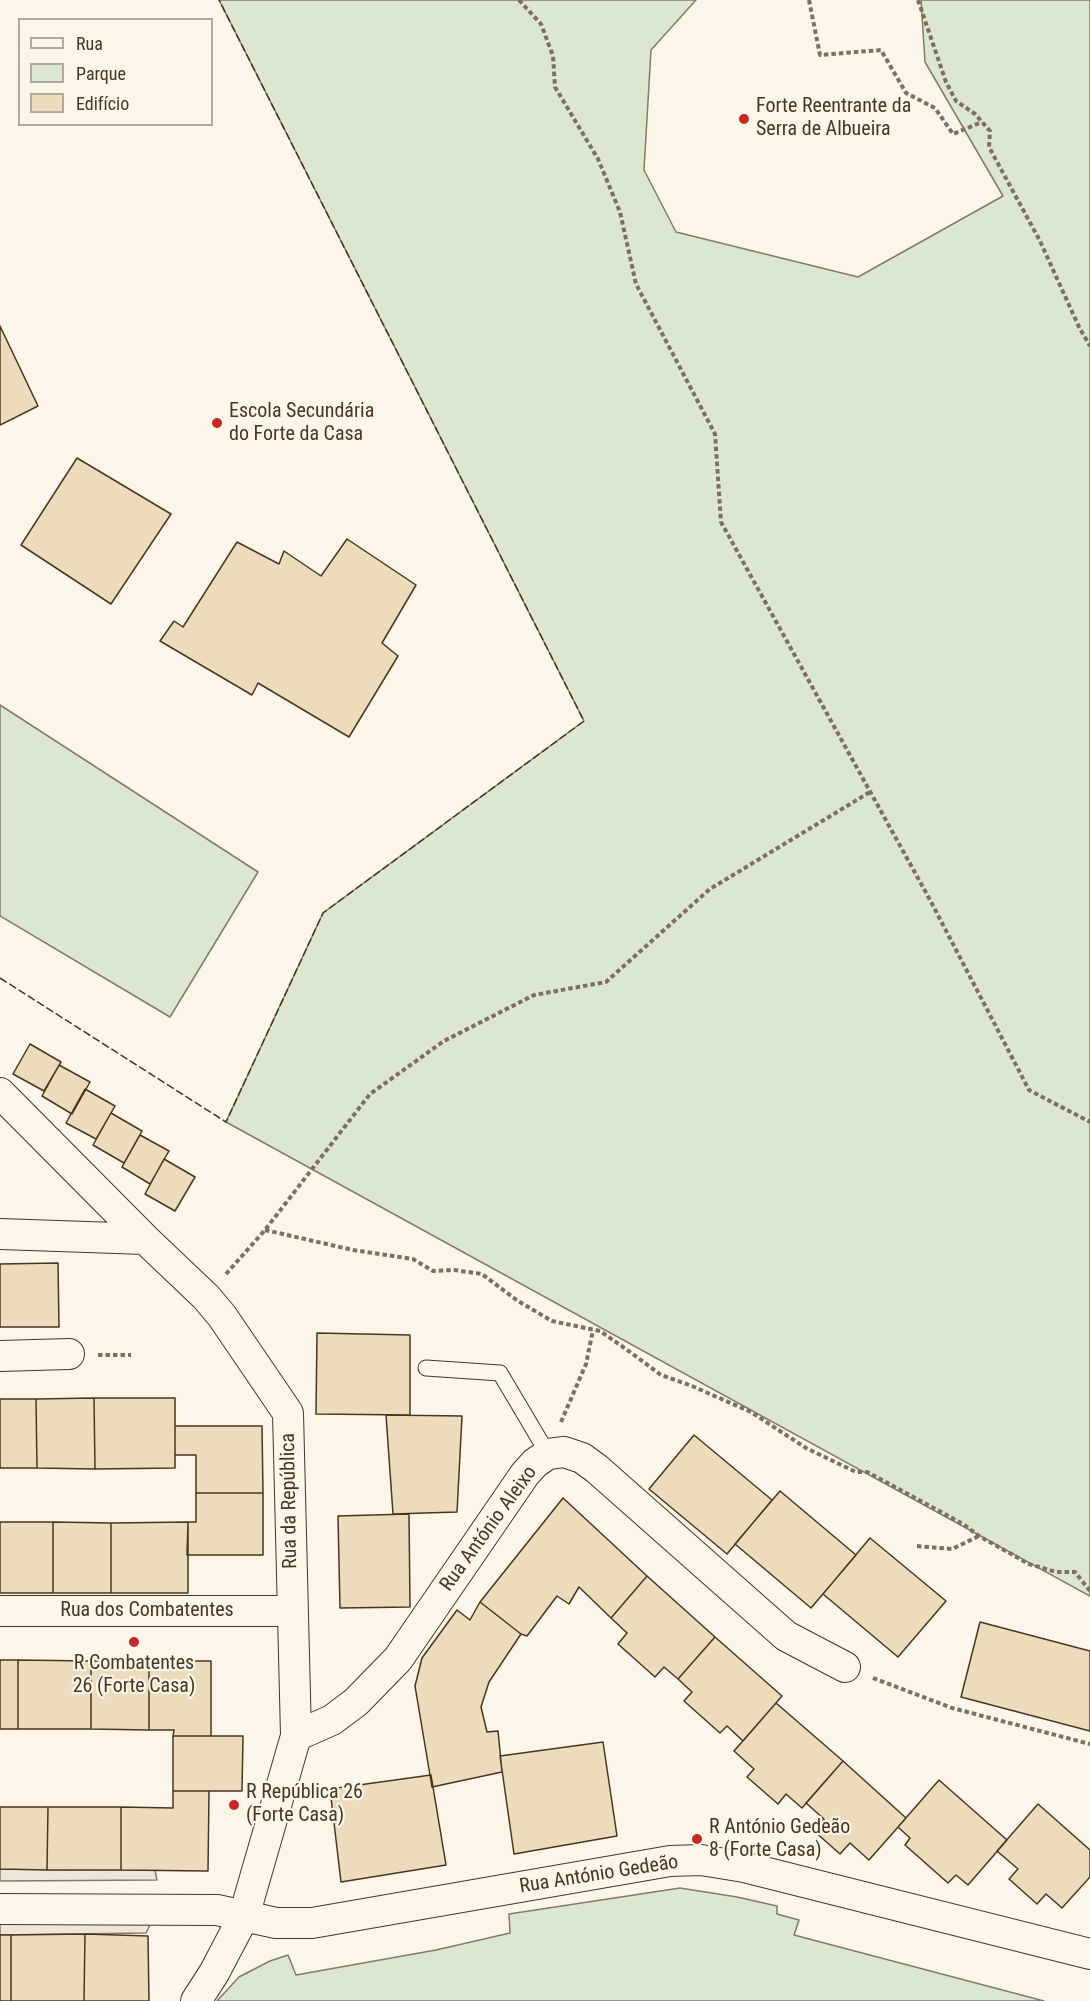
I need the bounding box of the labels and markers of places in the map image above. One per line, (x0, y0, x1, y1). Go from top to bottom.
place label: Forte Reentrante da Serra de Albueira (756, 95, 911, 142)
marker: Forte Reentrante da Serra de Albueira (737, 112, 751, 126)
place label: Escola Secundária do Forte da Casa (229, 400, 374, 447)
marker: Escola Secundária do Forte da Casa (210, 416, 224, 430)
marker: R Combatentes 26 (Forte Casa) (127, 1635, 141, 1649)
place label: R Combatentes 26 (Forte Casa) (73, 1652, 195, 1699)
place label: R República 26 (Forte Casa) (246, 1781, 363, 1828)
marker: R República 26 (Forte Casa) (227, 1798, 241, 1812)
place label: R António Gedeão 8 (Forte Casa) (709, 1816, 850, 1863)
marker: R António Gedeão 8 (Forte Casa) (690, 1832, 704, 1846)

